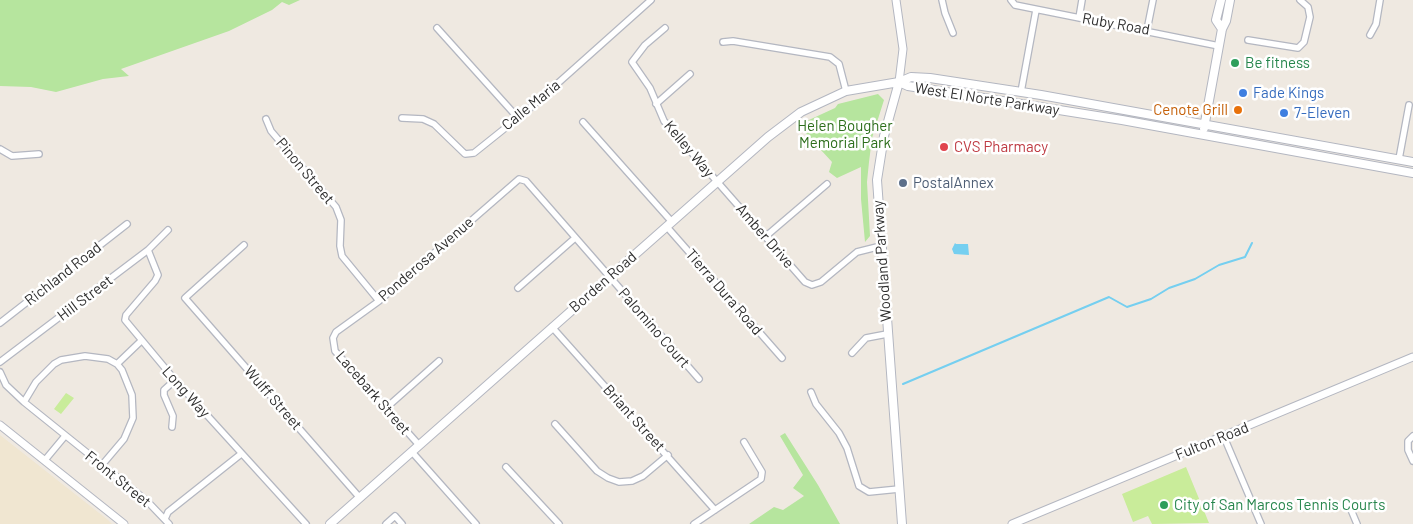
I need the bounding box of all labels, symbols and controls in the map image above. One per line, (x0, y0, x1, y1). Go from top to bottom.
street label: Ruby Road (1081, 9, 1151, 39)
place label: Be fitness (1245, 54, 1310, 72)
marker: Be fitness (1229, 57, 1241, 69)
street label: Calle Maria (498, 76, 564, 134)
street label: West El Norte Parkway (913, 79, 1061, 119)
place label: Fade Kings (1253, 84, 1324, 102)
marker: Fade Kings (1237, 87, 1249, 99)
place label: Cenote Grill (1153, 101, 1228, 119)
marker: Cenote Grill (1232, 104, 1244, 116)
place label: 7-Eleven (1294, 104, 1350, 122)
marker: 7-Eleven (1278, 107, 1290, 119)
street label: Kelley Way (660, 117, 718, 181)
park label: Helen Bougher Memorial Park (797, 117, 893, 152)
street label: Pinon Street (272, 134, 338, 208)
place label: CVS Pharmacy (954, 138, 1048, 156)
marker: CVS Pharmacy (938, 141, 950, 153)
place label: PostalAnnex (913, 174, 994, 192)
marker: PostalAnnex (897, 177, 909, 189)
street label: Amber Drive (732, 200, 798, 272)
street label: Woodland Parkway (869, 200, 895, 322)
street label: Ponderosa Avenue (375, 213, 477, 305)
street label: Richland Road (21, 238, 105, 310)
street label: Tierra Dura Road (682, 245, 766, 339)
street label: Borden Road (566, 248, 640, 316)
street label: Hill Street (54, 271, 116, 325)
street label: Palomino Court (614, 284, 694, 372)
street label: Lacebark Street (332, 348, 414, 438)
street label: Wulff Street (240, 362, 306, 434)
street label: Long Way (158, 363, 214, 421)
street label: Briant Street (599, 381, 669, 455)
street label: Fulton Road (1173, 418, 1251, 464)
street label: Front Street (81, 447, 155, 511)
place label: City of San Marcos Tennis Courts (1174, 496, 1385, 514)
marker: City of San Marcos Tennis Courts (1158, 499, 1170, 511)

